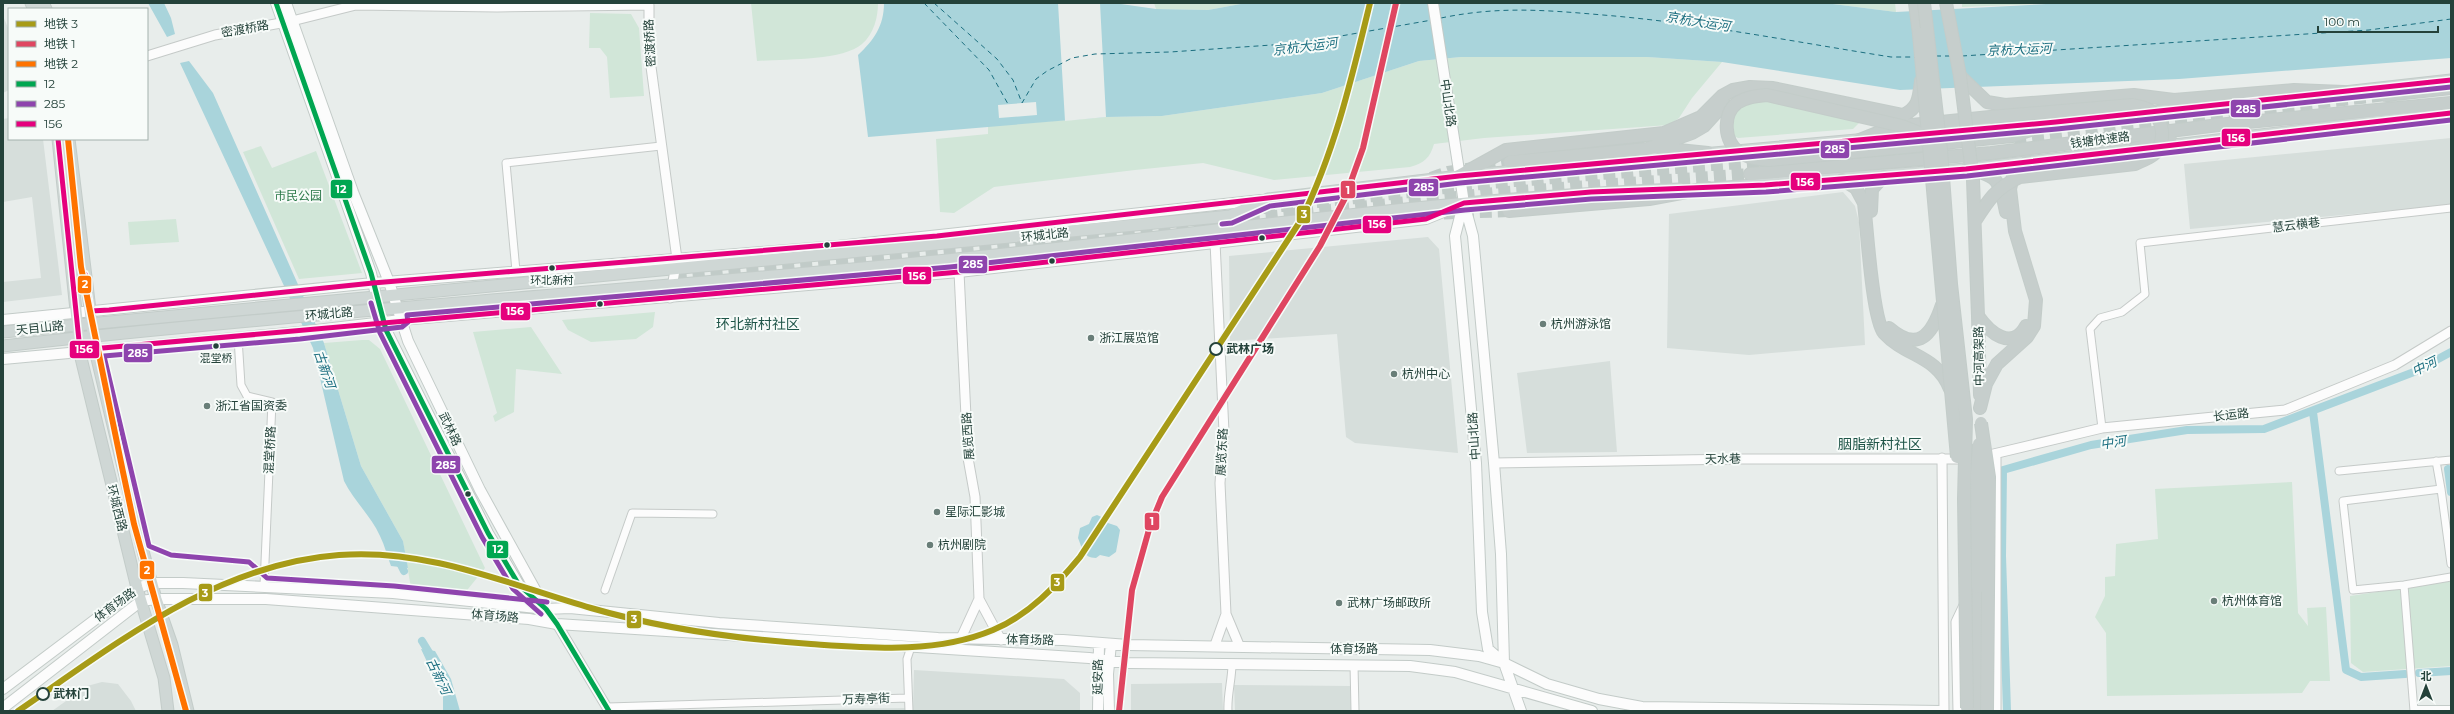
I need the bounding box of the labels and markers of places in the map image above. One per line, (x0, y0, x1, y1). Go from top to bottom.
unlabelled marker (1257, 233, 1267, 243)
unlabelled marker (822, 240, 832, 250)
unlabelled marker (1047, 256, 1057, 266)
marker: 环北新村 (547, 263, 557, 273)
place label: 环北新村 (530, 273, 574, 287)
unlabelled marker (595, 299, 605, 309)
place label: 杭州游泳馆 (1551, 316, 1611, 331)
marker: 杭州游泳馆 (1538, 319, 1548, 329)
place label: 浙江展览馆 (1099, 330, 1159, 345)
marker: 浙江展览馆 (1086, 333, 1096, 343)
marker: 混堂桥 (211, 341, 221, 351)
place label: 武林广场 (1226, 341, 1274, 356)
marker: 武林广场 (1209, 342, 1223, 356)
place label: 混堂桥 (200, 351, 233, 365)
place label: 杭州中心 (1402, 366, 1450, 381)
marker: 杭州中心 (1389, 369, 1399, 379)
place label: 浙江省国资委 (215, 398, 287, 413)
marker: 浙江省国资委 (202, 401, 212, 411)
unlabelled marker (463, 489, 473, 499)
place label: 星际汇影城 (945, 504, 1005, 519)
marker: 星际汇影城 (932, 507, 942, 517)
place label: 杭州剧院 (938, 537, 986, 552)
marker: 杭州剧院 (925, 540, 935, 550)
place label: 杭州体育馆 (2222, 593, 2282, 608)
place label: 武林广场邮政所 (1347, 595, 1431, 610)
marker: 杭州体育馆 (2209, 596, 2219, 606)
marker: 武林广场邮政所 (1334, 598, 1344, 608)
place label: 武林门 (53, 686, 89, 701)
marker: 武林门 (36, 687, 50, 701)

